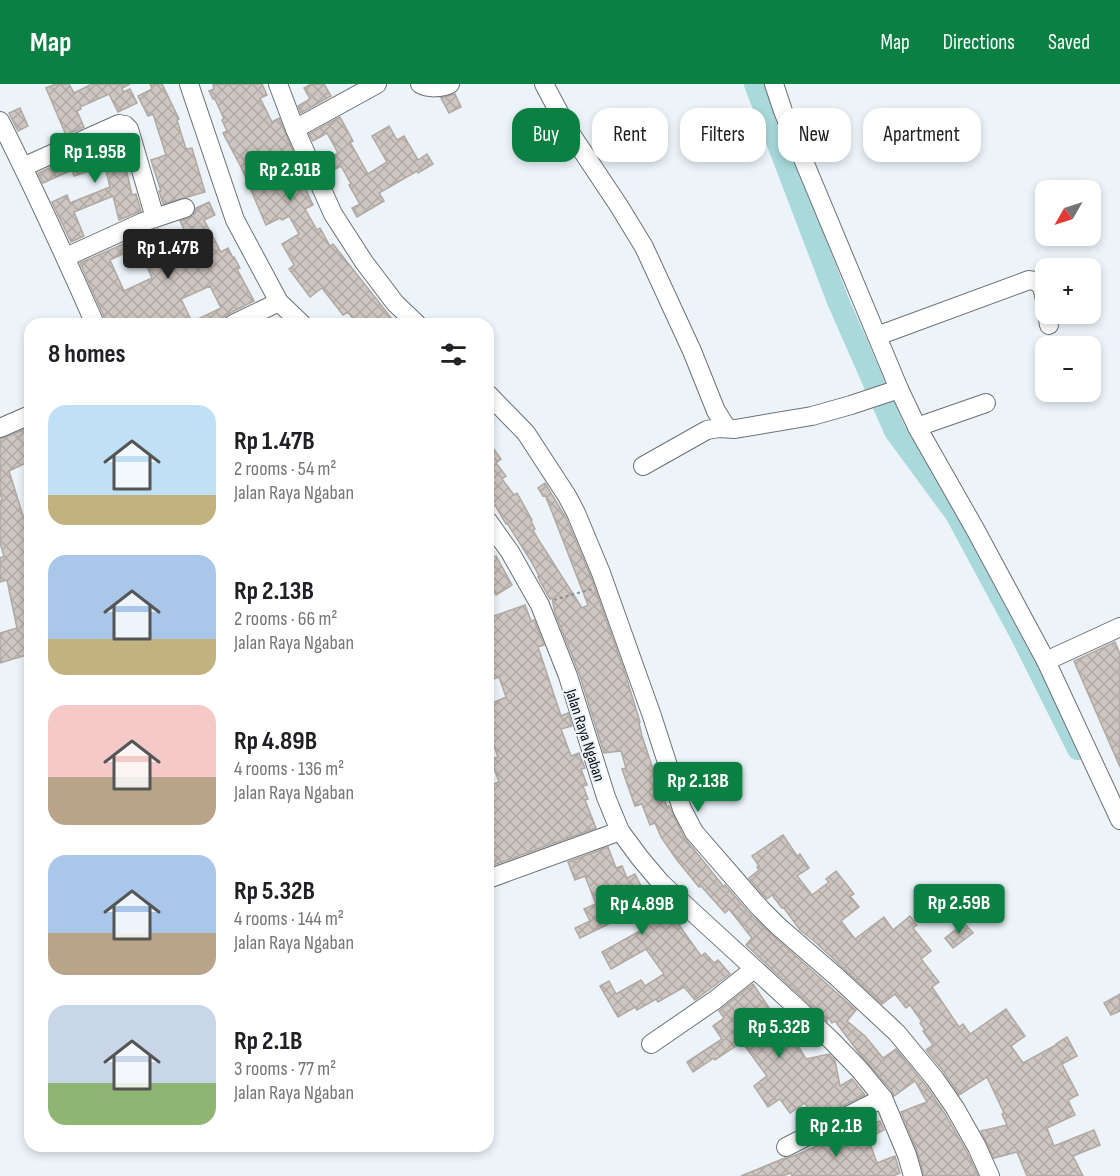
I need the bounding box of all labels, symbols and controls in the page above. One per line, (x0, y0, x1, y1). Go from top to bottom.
text: Map (30, 26, 71, 59)
text: Map (880, 30, 910, 55)
text: Directions (943, 30, 1015, 55)
text: Saved (1048, 30, 1090, 55)
chip: Buy (512, 108, 580, 162)
chip: Rent (592, 108, 668, 162)
chip: Filters (680, 108, 766, 162)
chip: New (778, 108, 851, 162)
chip: Apartment (863, 108, 981, 162)
pin: Rp 1.95B (33, 133, 157, 184)
text: Rp 1.95B (64, 140, 126, 164)
pin: Rp 2.91B (228, 151, 352, 202)
text: Rp 2.91B (259, 158, 321, 182)
north arrow (1035, 180, 1101, 246)
map controls (1035, 180, 1101, 402)
pin: Rp 1.47B (106, 229, 230, 280)
text: Rp 1.47B (137, 236, 199, 260)
button: + (1035, 258, 1101, 324)
button: − (1035, 336, 1101, 402)
icon: filters (437, 338, 470, 371)
text: 8 homes (48, 339, 126, 370)
text: Rp 1.47B (234, 426, 315, 457)
icon: home (96, 429, 168, 501)
text: 2 rooms · 54 m² (234, 457, 336, 481)
text: Jalan Raya Ngaban (234, 481, 354, 505)
text: Rp 2.13B (234, 576, 314, 607)
icon: home (96, 579, 168, 651)
text: 2 rooms · 66 m² (234, 607, 338, 631)
text: Jalan Raya Ngaban (234, 631, 354, 655)
street label: Jalan Raya Ngaban (560, 686, 608, 784)
text: Rp 4.89B (234, 726, 317, 757)
icon: home (96, 729, 168, 801)
text: 4 rooms · 136 m² (234, 757, 344, 781)
pin: Rp 2.13B (636, 762, 760, 813)
text: Rp 2.13B (667, 769, 729, 793)
text: Jalan Raya Ngaban (234, 781, 354, 805)
text: Rp 5.32B (234, 876, 315, 907)
icon: home (96, 879, 168, 951)
pin: Rp 2.59B (897, 884, 1021, 935)
pin: Rp 4.89B (580, 885, 704, 936)
text: Rp 2.59B (928, 891, 990, 915)
text: Rp 4.89B (610, 892, 674, 916)
text: 4 rooms · 144 m² (234, 907, 344, 931)
text: Jalan Raya Ngaban (234, 931, 354, 955)
pin: Rp 5.32B (717, 1008, 841, 1059)
text: Rp 5.32B (748, 1015, 810, 1039)
text: Rp 2.1B (234, 1026, 302, 1057)
icon: home (96, 1029, 168, 1101)
text: 3 rooms · 77 m² (234, 1057, 336, 1081)
text: Jalan Raya Ngaban (234, 1081, 354, 1105)
pin: Rp 2.1B (781, 1107, 891, 1158)
text: Rp 2.1B (810, 1114, 862, 1138)

